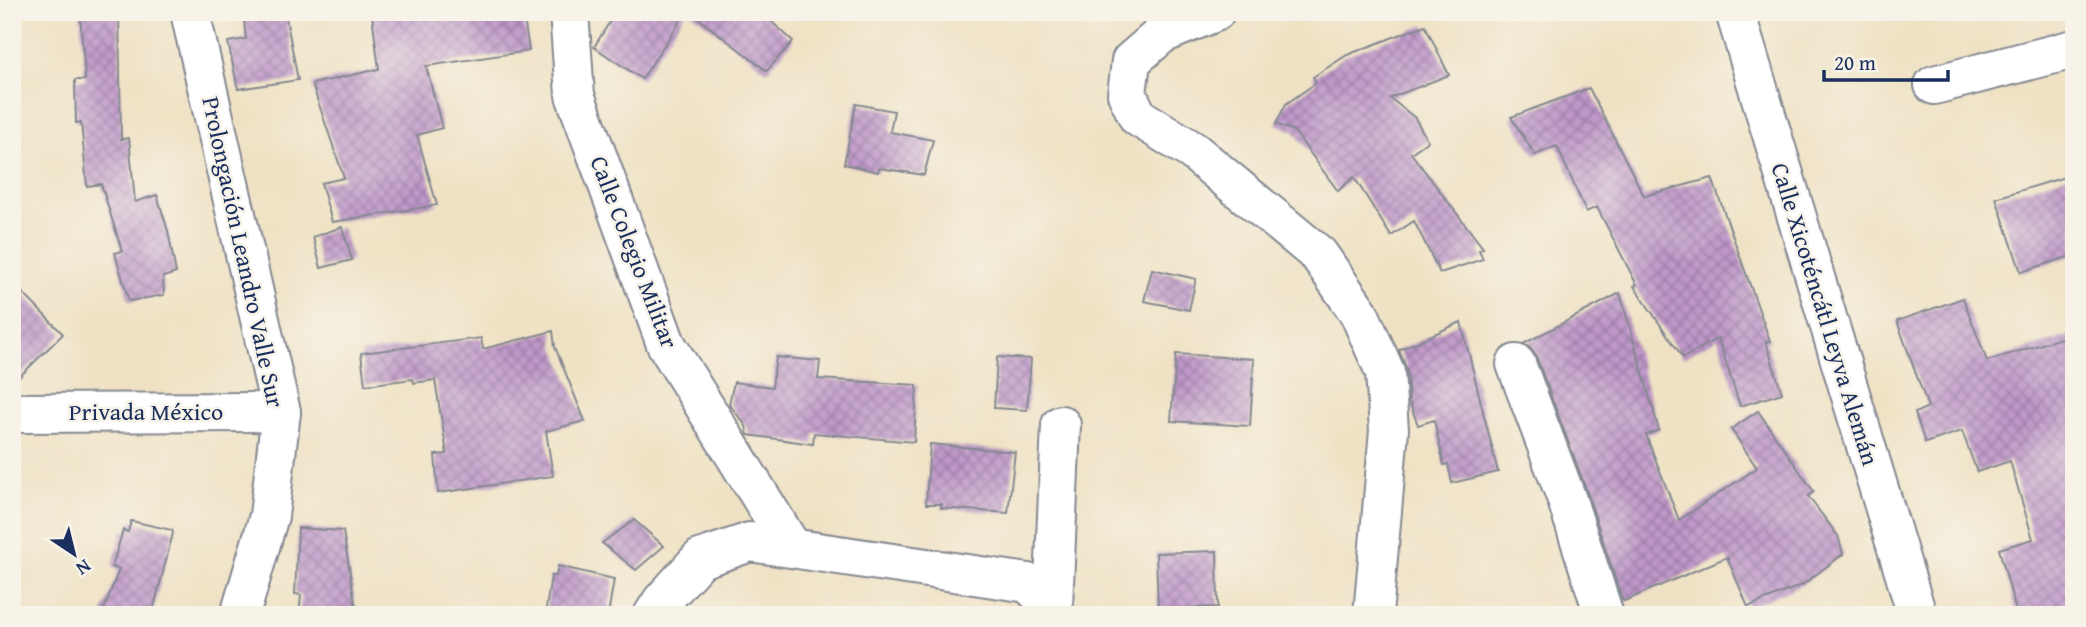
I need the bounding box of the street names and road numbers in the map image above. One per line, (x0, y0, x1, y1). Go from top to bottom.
street label: Prolongación Leandro Valle Sur (193, 93, 294, 411)
street label: Calle Colegio Militar (582, 151, 687, 353)
street label: Calle Xicoténcátl Leyva Alemán (1763, 158, 1888, 470)
street label: Privada México (69, 394, 223, 429)

